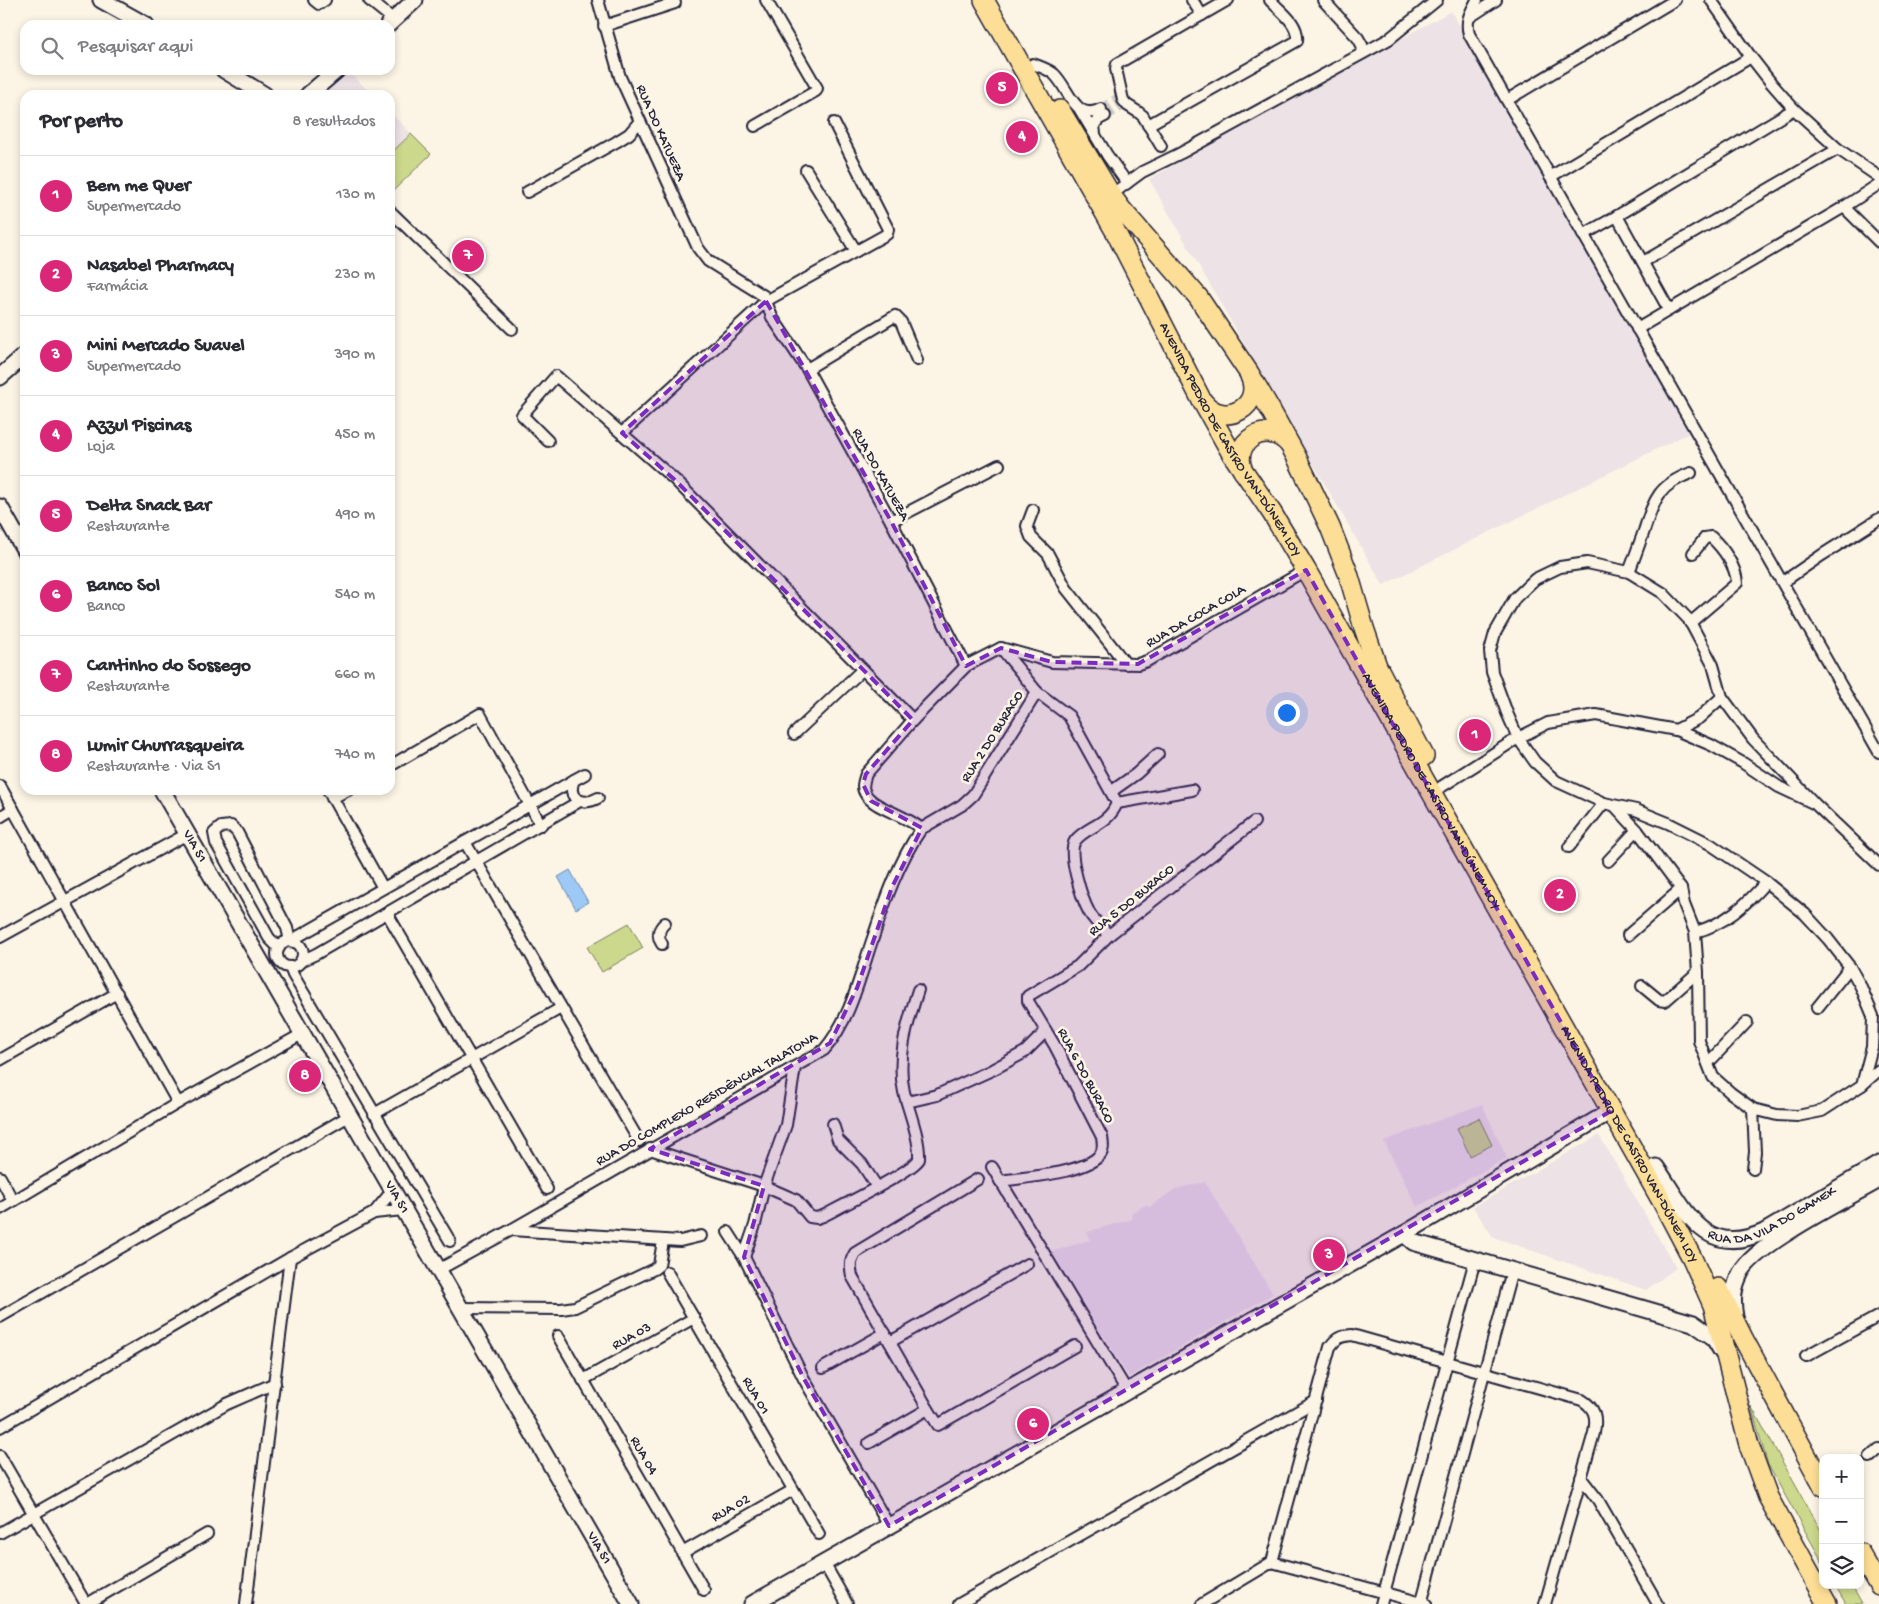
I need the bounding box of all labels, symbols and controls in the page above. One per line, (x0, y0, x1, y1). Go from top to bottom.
search box (20, 20, 395, 75)
icon: search (38, 34, 66, 62)
text: Pesquisar aqui (78, 36, 193, 59)
pin: 5 (986, 69, 1018, 107)
street label: RUA DO KATUEZA (631, 82, 689, 184)
text: Por perto (40, 110, 123, 135)
text: 8 resultados (293, 113, 375, 132)
pin: 4 (1006, 118, 1038, 156)
text: Bem me Quer (87, 175, 191, 198)
text: 1 (53, 186, 59, 205)
text: 130 m (336, 186, 375, 205)
text: Supermercado (87, 198, 181, 217)
pin: 7 (452, 237, 484, 275)
text: Nasabel Pharmacy (87, 255, 234, 278)
text: 2 (52, 266, 60, 285)
text: 230 m (335, 266, 375, 285)
text: Farmácia (87, 278, 148, 297)
street label: AVENIDA PEDRO DE CASTRO VAN-DÚNEM LOY (1155, 320, 1305, 560)
text: Mini Mercado Suavel (87, 335, 245, 358)
text: 3 (52, 346, 60, 365)
text: 390 m (334, 346, 375, 365)
text: Supermercado (87, 358, 181, 377)
text: Azzul Piscinas (87, 415, 191, 438)
text: 4 (52, 426, 60, 445)
text: 450 m (335, 426, 375, 445)
street label: RUA DO KATUEZA (848, 426, 913, 525)
text: Loja (87, 438, 115, 457)
text: Delta Snack Bar (87, 495, 211, 518)
text: 5 (52, 506, 60, 525)
text: 490 m (335, 506, 375, 525)
text: Restaurante (87, 518, 169, 537)
text: Banco Sol (87, 575, 160, 598)
street label: RUA DA COCA COLA (1143, 581, 1249, 652)
text: 6 (52, 586, 60, 605)
text: 540 m (335, 586, 375, 605)
text: Banco (87, 598, 125, 617)
text: Cantinho do Sossego (87, 655, 251, 678)
text: 7 (52, 666, 60, 685)
text: 660 m (335, 666, 375, 685)
street label: AVENIDA PEDRO DE CASTRO VAN-DÚNEM LOY (1357, 670, 1504, 912)
text: Restaurante (87, 678, 169, 697)
street label: RUA 2 DO BURACO (958, 688, 1028, 786)
your location (1274, 700, 1300, 726)
pin: 1 (1459, 716, 1491, 754)
text: Lumir Churrasqueira (87, 735, 244, 758)
text: 8 (52, 746, 60, 765)
text: 740 m (335, 746, 375, 765)
text: Restaurante · Via S1 (87, 758, 221, 777)
street label: VIA S1 (178, 826, 211, 866)
street label: RUA 5 DO BURACO (1086, 861, 1179, 941)
pin: 2 (1544, 876, 1576, 914)
street label: AVENIDA PEDRO DE CASTRO VAN-DÚNEM LOY (1556, 1023, 1702, 1265)
street label: RUA 6 DO BURACO (1053, 1026, 1117, 1127)
street label: RUA DO COMPLEXO RESIDÊNCIAL TALATONA (593, 1029, 821, 1171)
pin: 8 (289, 1057, 321, 1095)
street label: VIA S1 (380, 1177, 413, 1217)
street label: RUA DA VILA DO GAMEK (1705, 1182, 1840, 1248)
pin: 3 (1313, 1236, 1345, 1274)
street label: RUA 03 (609, 1319, 655, 1355)
street label: RUA 01 (737, 1374, 773, 1418)
pin: 6 (1017, 1405, 1049, 1443)
street label: RUA 04 (625, 1434, 661, 1479)
map controls (1819, 1454, 1864, 1589)
button: + (1819, 1454, 1864, 1499)
street label: RUA 02 (709, 1491, 753, 1527)
button: − (1819, 1499, 1864, 1544)
street label: VIA S1 (582, 1528, 615, 1568)
button: layers (1819, 1544, 1864, 1589)

